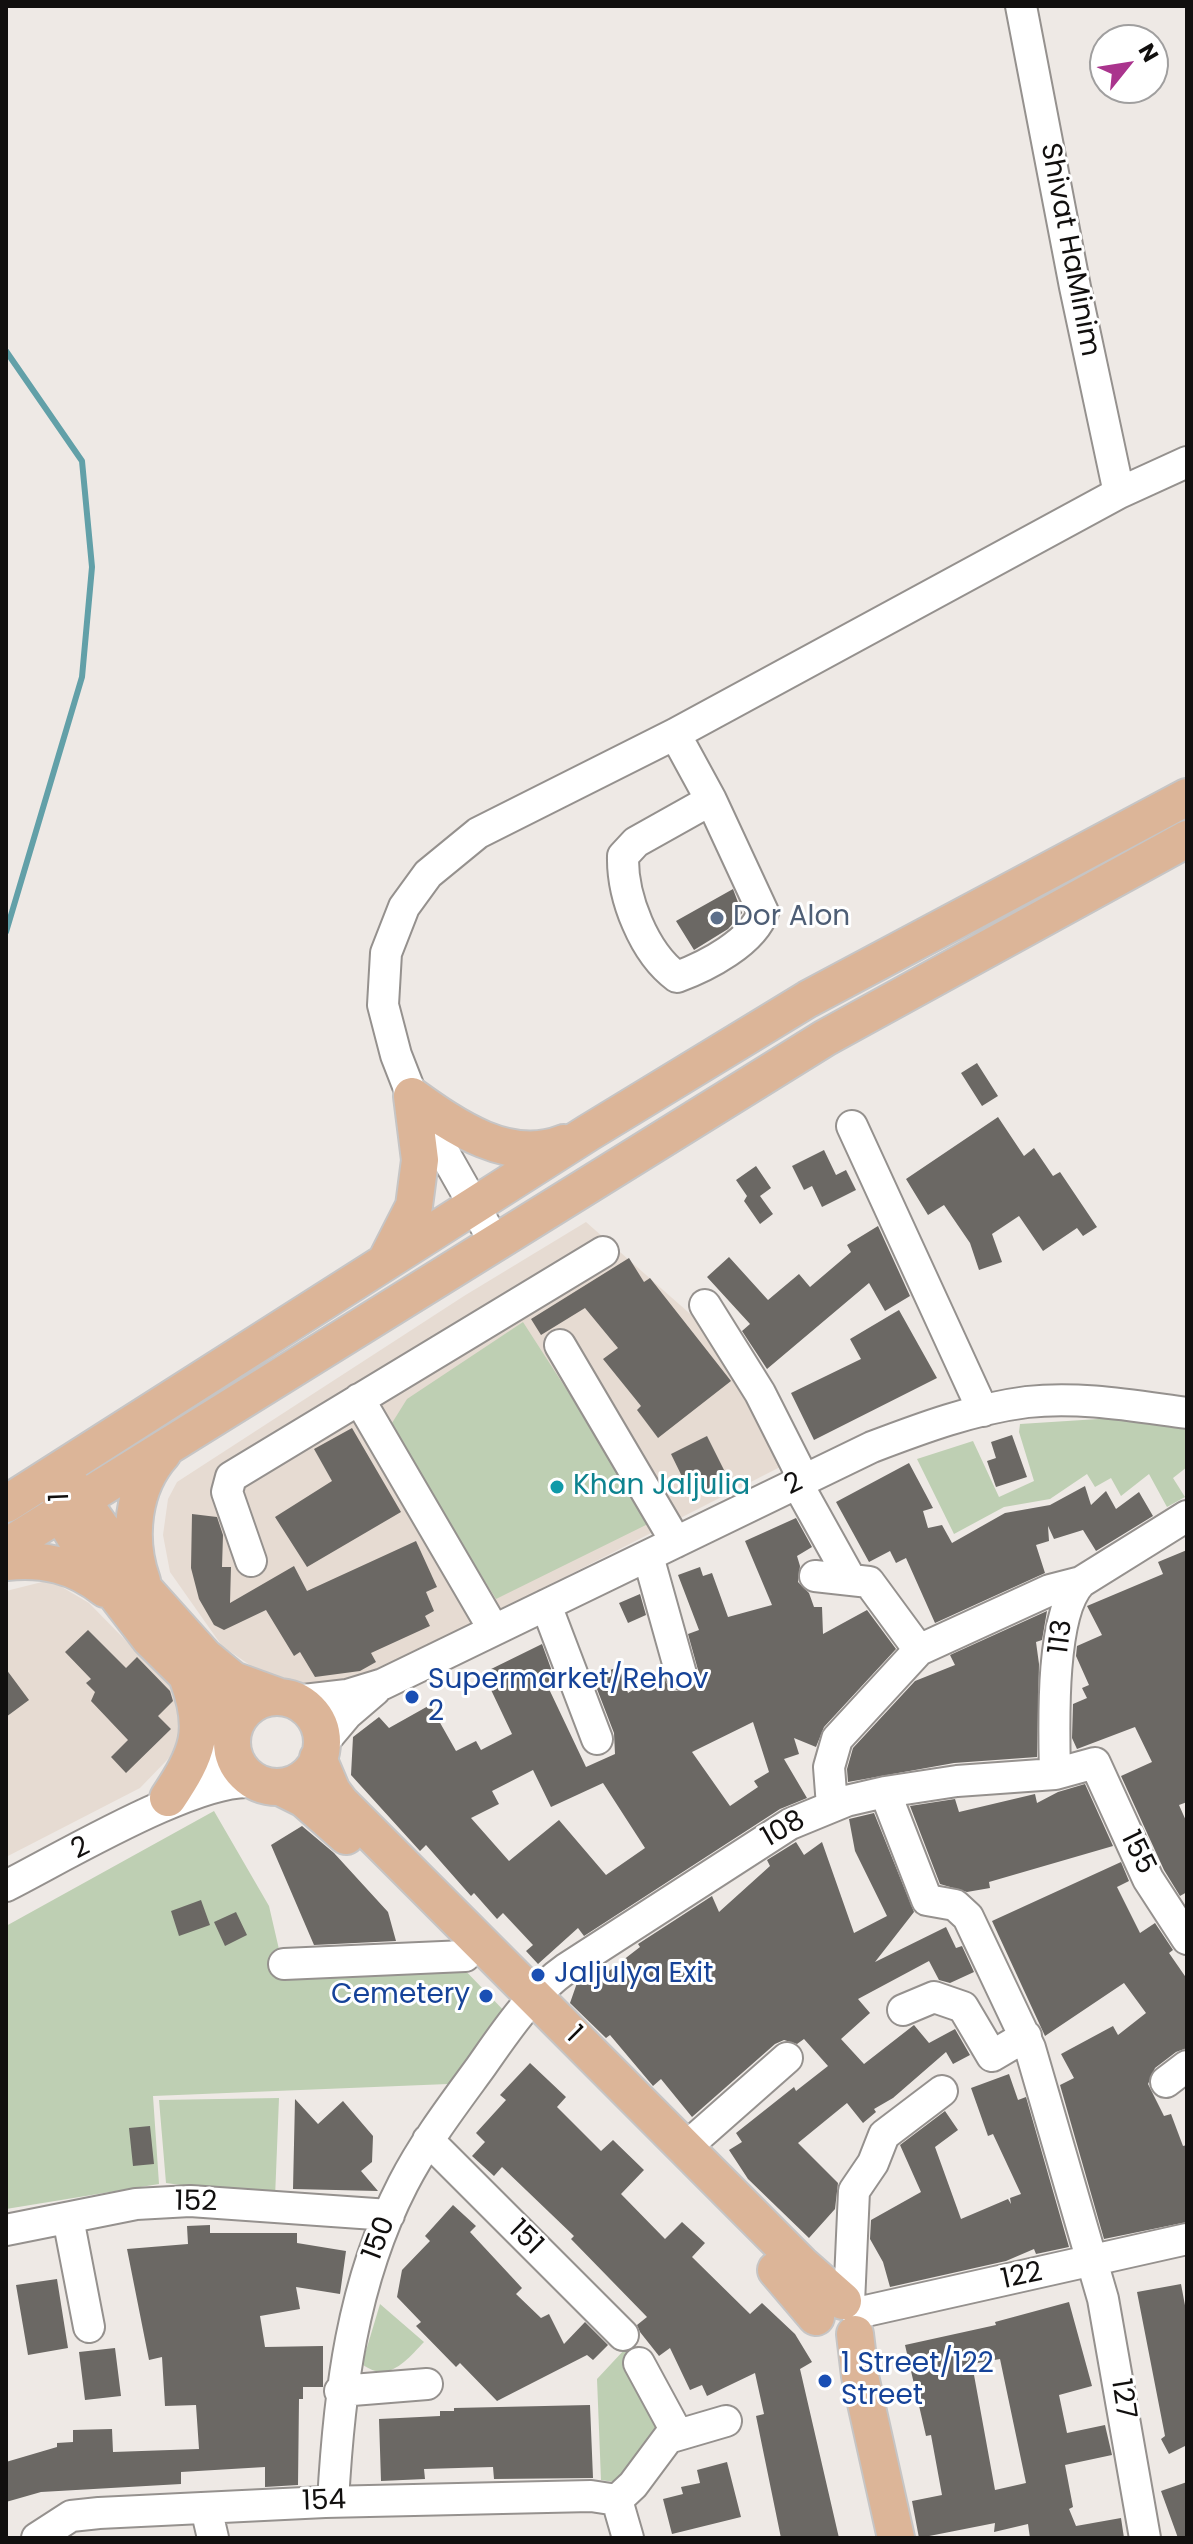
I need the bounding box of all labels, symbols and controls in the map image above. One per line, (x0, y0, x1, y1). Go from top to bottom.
north arrow (1089, 24, 1169, 104)
text: N (1131, 38, 1166, 68)
street label: Shivat HaMinim (1032, 141, 1106, 359)
place label: Dor Alon (733, 901, 850, 935)
marker: Dor Alon (708, 909, 726, 927)
street label: 2 (779, 1466, 809, 1504)
place label: Khan Jaljulia (573, 1470, 750, 1504)
marker: Khan Jaljulia (548, 1478, 566, 1496)
street label: 1 (44, 1492, 78, 1502)
street label: 113 (1043, 1618, 1081, 1656)
place label: Supermarket/Rehov 2 (428, 1664, 709, 1730)
marker: Supermarket/Rehov 2 (403, 1688, 421, 1706)
street label: 108 (756, 1804, 812, 1856)
street label: 155 (1112, 1826, 1162, 1880)
street label: 2 (66, 1830, 96, 1868)
place label: Jaljulya Exit (554, 1958, 713, 1992)
marker: Jaljulya Exit (529, 1966, 547, 1984)
place label: Cemetery (331, 1979, 470, 2013)
marker: Cemetery (477, 1987, 495, 2005)
street label: 1 (558, 2020, 588, 2050)
street label: 152 (174, 2186, 218, 2220)
street label: 150 (356, 2212, 404, 2266)
street label: 151 (501, 2214, 549, 2262)
street label: 122 (998, 2256, 1046, 2298)
place label: 1 Street/122 Street (841, 2348, 994, 2414)
marker: 1 Street/122 Street (816, 2372, 834, 2390)
street label: 127 (1102, 2376, 1142, 2422)
street label: 154 (301, 2484, 347, 2520)

